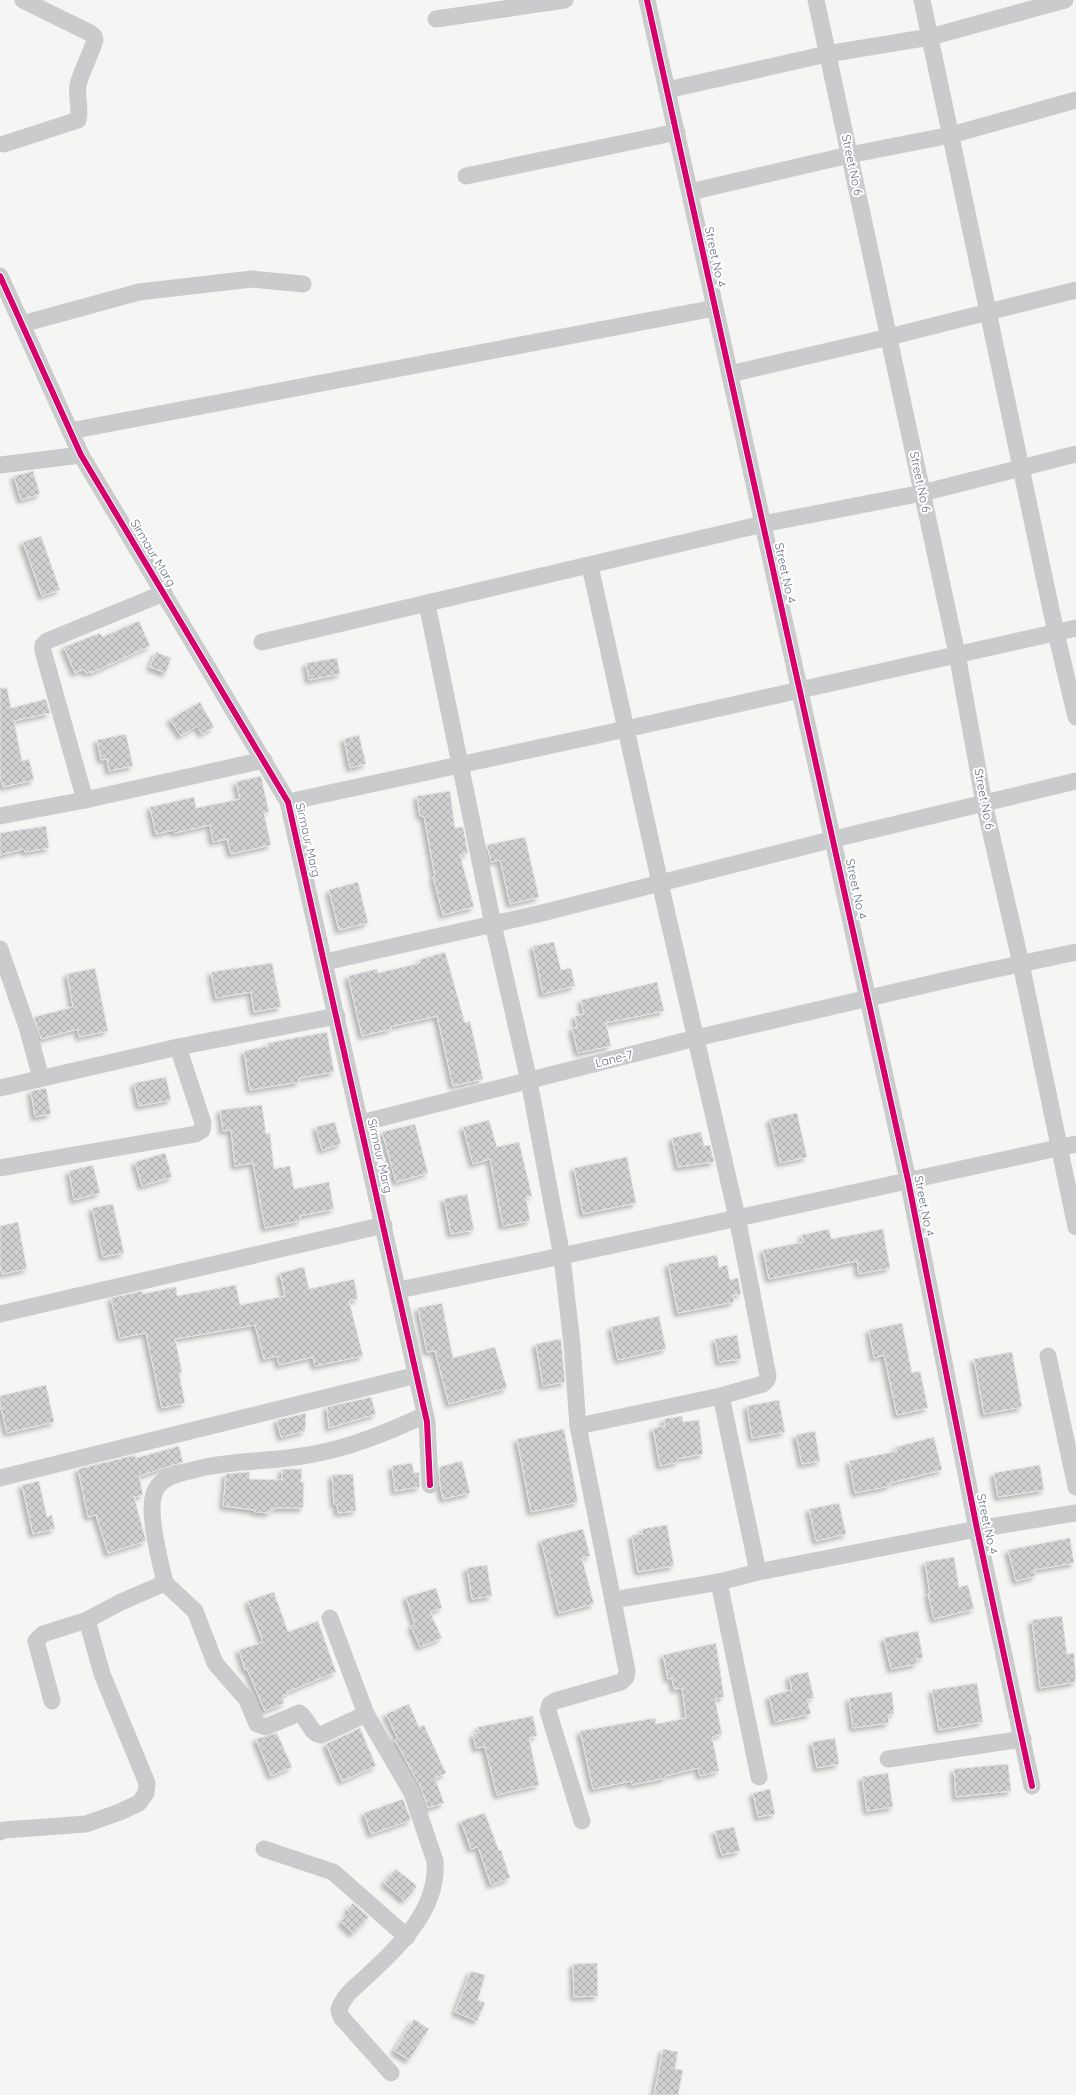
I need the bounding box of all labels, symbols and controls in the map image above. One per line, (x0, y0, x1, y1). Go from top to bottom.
street label: Street No 6 (839, 133, 866, 197)
street label: Street No 4 (702, 225, 729, 289)
street label: Street No 6 (907, 450, 934, 514)
street label: Sirmaur Marg (127, 516, 179, 589)
street label: Street No 4 (772, 541, 799, 605)
street label: Street No 6 (971, 767, 998, 831)
street label: Sirmaur Marg (293, 801, 324, 879)
street label: Street No 4 (843, 857, 870, 921)
street label: Lane-7 (594, 1047, 634, 1070)
street label: Sirmaur Marg (365, 1117, 396, 1195)
street label: Street No 4 (911, 1174, 938, 1238)
street label: Street No 4 (974, 1492, 1001, 1556)

